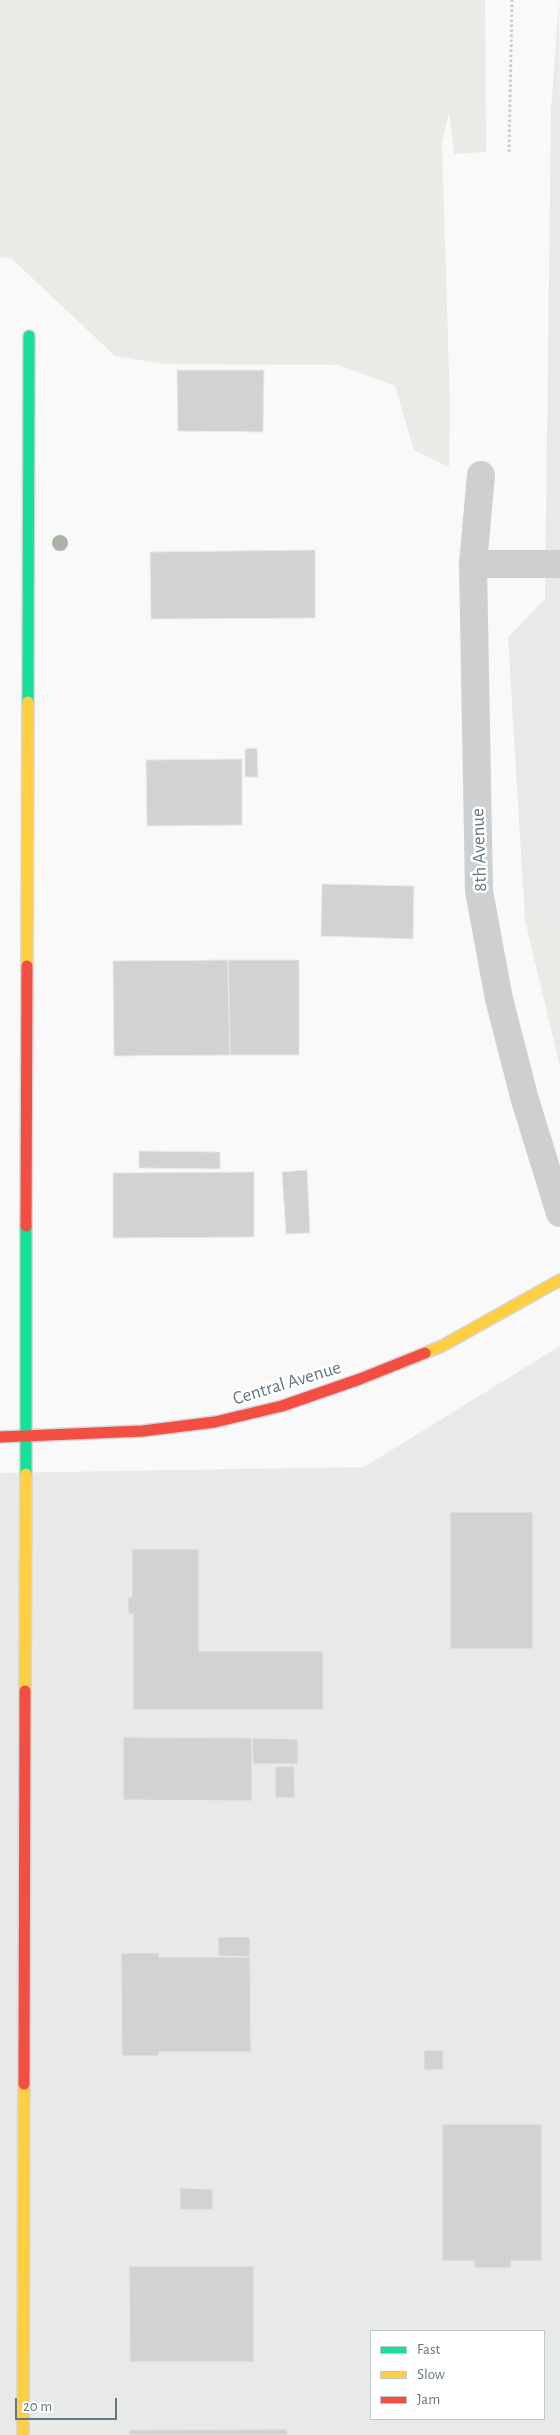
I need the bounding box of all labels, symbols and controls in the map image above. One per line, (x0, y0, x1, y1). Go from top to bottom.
street label: 8th Avenue (466, 808, 492, 892)
street label: Central Avenue (230, 1356, 344, 1410)
legend (370, 2330, 545, 2420)
text: Fast (417, 2342, 440, 2357)
text: Slow (417, 2367, 445, 2382)
scale bar (18, 2388, 120, 2420)
text: Jam (417, 2392, 440, 2407)
text: 20 m (23, 2399, 52, 2414)

